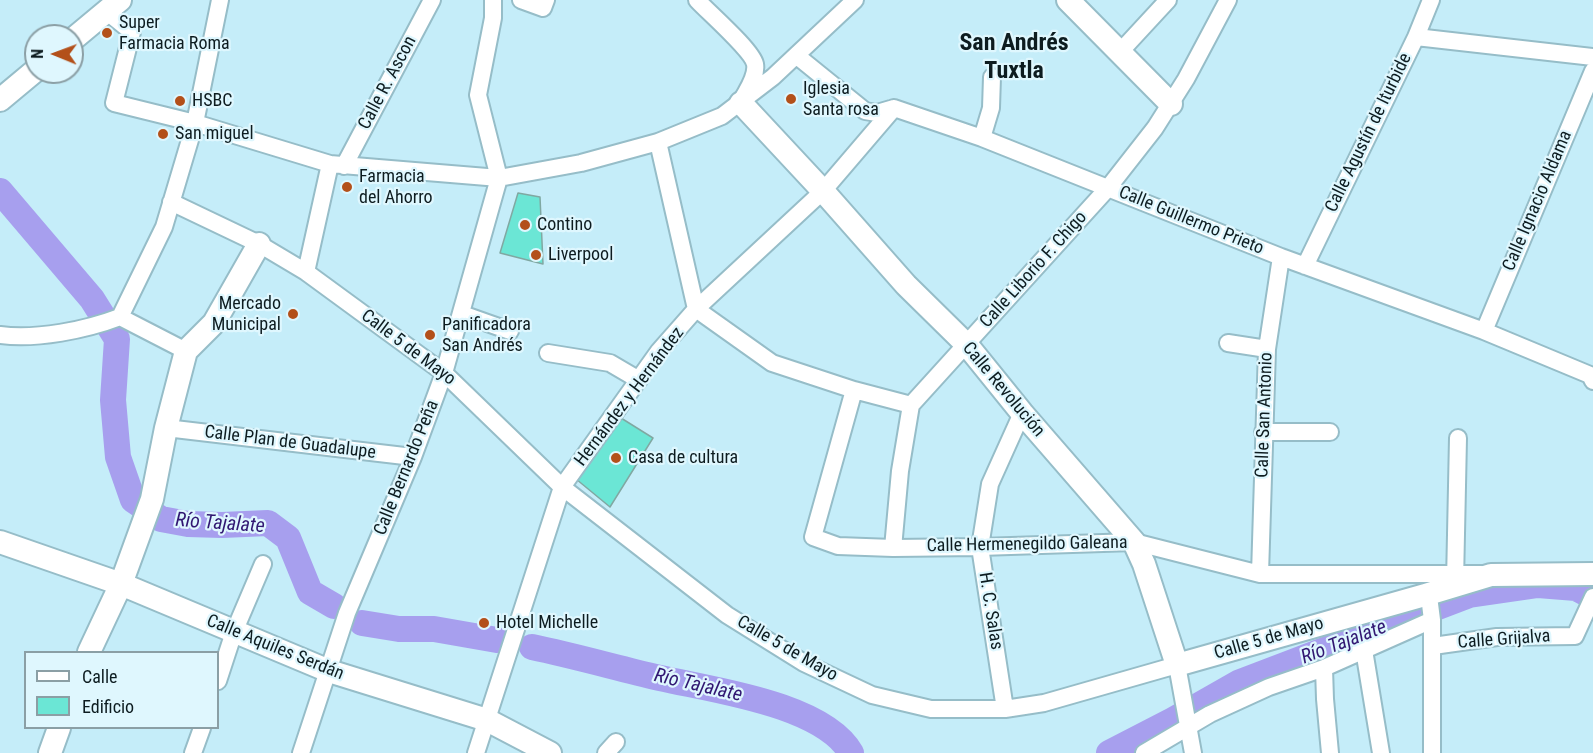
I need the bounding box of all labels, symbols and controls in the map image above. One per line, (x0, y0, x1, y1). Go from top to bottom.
place label: Super Farmacia Roma (119, 12, 230, 54)
north arrow (24, 24, 84, 84)
marker: Super Farmacia Roma (100, 26, 114, 40)
district label: San Andrés Tuxtla (959, 30, 1069, 86)
street label: Calle R. Ascon (354, 33, 422, 133)
text: N (28, 49, 47, 59)
street label: Calle Agustín de Iturbide (1321, 50, 1417, 216)
place label: Iglesia Santa rosa (803, 78, 879, 121)
place label: HSBC (192, 90, 233, 112)
marker: Iglesia Santa rosa (784, 92, 798, 106)
marker: HSBC (173, 94, 187, 108)
place label: San miguel (175, 123, 254, 145)
marker: San miguel (156, 127, 170, 141)
street label: Calle Ignacio Aldama (1499, 128, 1577, 274)
place label: Farmacia del Ahorro (359, 166, 433, 208)
marker: Farmacia del Ahorro (340, 180, 354, 194)
street label: Calle Guillermo Prieto (1115, 182, 1267, 260)
street label: Calle Liborio F. Chigo (976, 207, 1092, 333)
place label: Contino (537, 214, 592, 236)
marker: Contino (518, 218, 532, 232)
place label: Liverpool (548, 244, 613, 266)
marker: Liverpool (529, 248, 543, 262)
place label: Mercado Municipal (212, 293, 281, 336)
street label: Calle 5 de Mayo (357, 305, 459, 391)
marker: Mercado Municipal (286, 307, 300, 321)
place label: Panificadora San Andrés (442, 314, 531, 356)
street label: Hernández y Hernández (571, 323, 689, 471)
marker: Panificadora San Andrés (423, 328, 437, 342)
street label: Calle Revolución (957, 338, 1049, 442)
street label: Calle San Antonio (1252, 352, 1278, 478)
street label: Calle Bernardo Peña (370, 397, 444, 539)
street label: Calle Plan de Guadalupe (203, 422, 377, 464)
place label: Casa de cultura (628, 447, 738, 469)
marker: Casa de cultura (609, 451, 623, 465)
water label: Río Tajalate (174, 509, 266, 539)
street label: Calle Hermenegildo Galeana (926, 532, 1128, 558)
street label: H. C. Salas (973, 571, 1007, 651)
street label: Calle Aquiles Serdán (203, 611, 347, 685)
street label: Calle 5 de Mayo (733, 611, 841, 687)
place label: Hotel Michelle (496, 612, 598, 634)
street label: Calle 5 de Mayo (1212, 613, 1326, 665)
marker: Hotel Michelle (477, 616, 491, 630)
water label: Río Tajalate (1298, 616, 1390, 670)
street label: Calle Grijalva (1457, 626, 1551, 654)
legend (24, 651, 219, 729)
water label: Río Tajalate (652, 664, 744, 708)
text: Calle (82, 666, 118, 687)
text: Edificio (82, 696, 134, 717)

